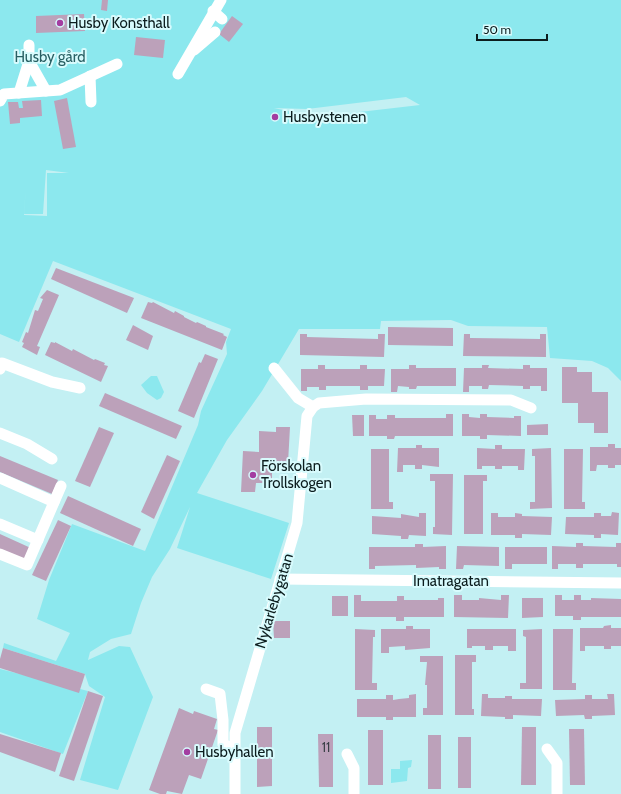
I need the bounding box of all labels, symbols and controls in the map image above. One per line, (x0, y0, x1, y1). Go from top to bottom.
place label: Husby Konsthall (68, 14, 170, 32)
scale bar (477, 16, 547, 42)
marker: Husby Konsthall (55, 18, 65, 28)
text: 50 m (483, 22, 511, 37)
park label: Husby gård (14, 48, 86, 66)
place label: Husbystenen (283, 108, 367, 126)
marker: Husbystenen (270, 112, 280, 122)
place label: Förskolan Trollskogen (261, 457, 332, 492)
marker: Förskolan Trollskogen (248, 470, 258, 480)
street label: Nykarlebygatan (251, 551, 297, 651)
street label: Imatragatan (413, 572, 489, 590)
house number: 11 (322, 739, 330, 755)
place label: Husbyhallen (195, 743, 274, 761)
marker: Husbyhallen (182, 747, 192, 757)

